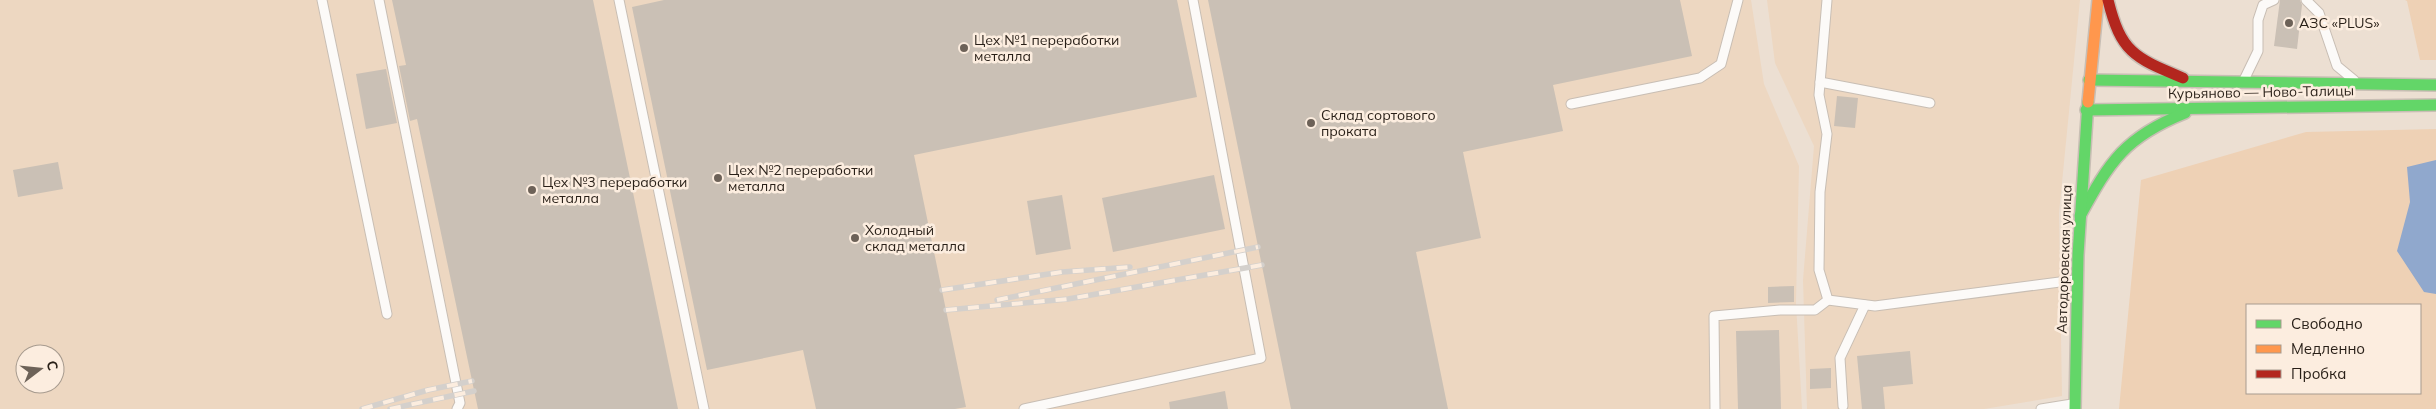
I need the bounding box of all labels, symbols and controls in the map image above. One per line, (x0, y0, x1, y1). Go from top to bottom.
place label: АЗС «PLUS» (2299, 14, 2379, 32)
marker: АЗС «PLUS» (2283, 17, 2295, 29)
place label: Цех №1 переработки металла (974, 31, 1119, 65)
marker: Цех №1 переработки металла (958, 42, 970, 54)
street label: Курьяново — Ново-Талицы (2168, 81, 2354, 103)
place label: Склад сортового проката (1321, 106, 1436, 140)
marker: Склад сортового проката (1305, 117, 1317, 129)
place label: Цех №2 переработки металла (728, 161, 873, 195)
marker: Цех №2 переработки металла (712, 172, 724, 184)
place label: Цех №3 переработки металла (542, 173, 687, 207)
marker: Цех №3 переработки металла (526, 184, 538, 196)
street label: Автодоровская улица (2052, 184, 2076, 334)
place label: Холодный склад металла (865, 221, 966, 255)
marker: Холодный склад металла (849, 232, 861, 244)
legend (2246, 304, 2421, 394)
text: Свободно (2291, 314, 2363, 333)
text: Медленно (2291, 339, 2365, 358)
north arrow (15, 344, 65, 394)
text: С (43, 358, 62, 373)
text: Пробка (2291, 364, 2346, 383)

